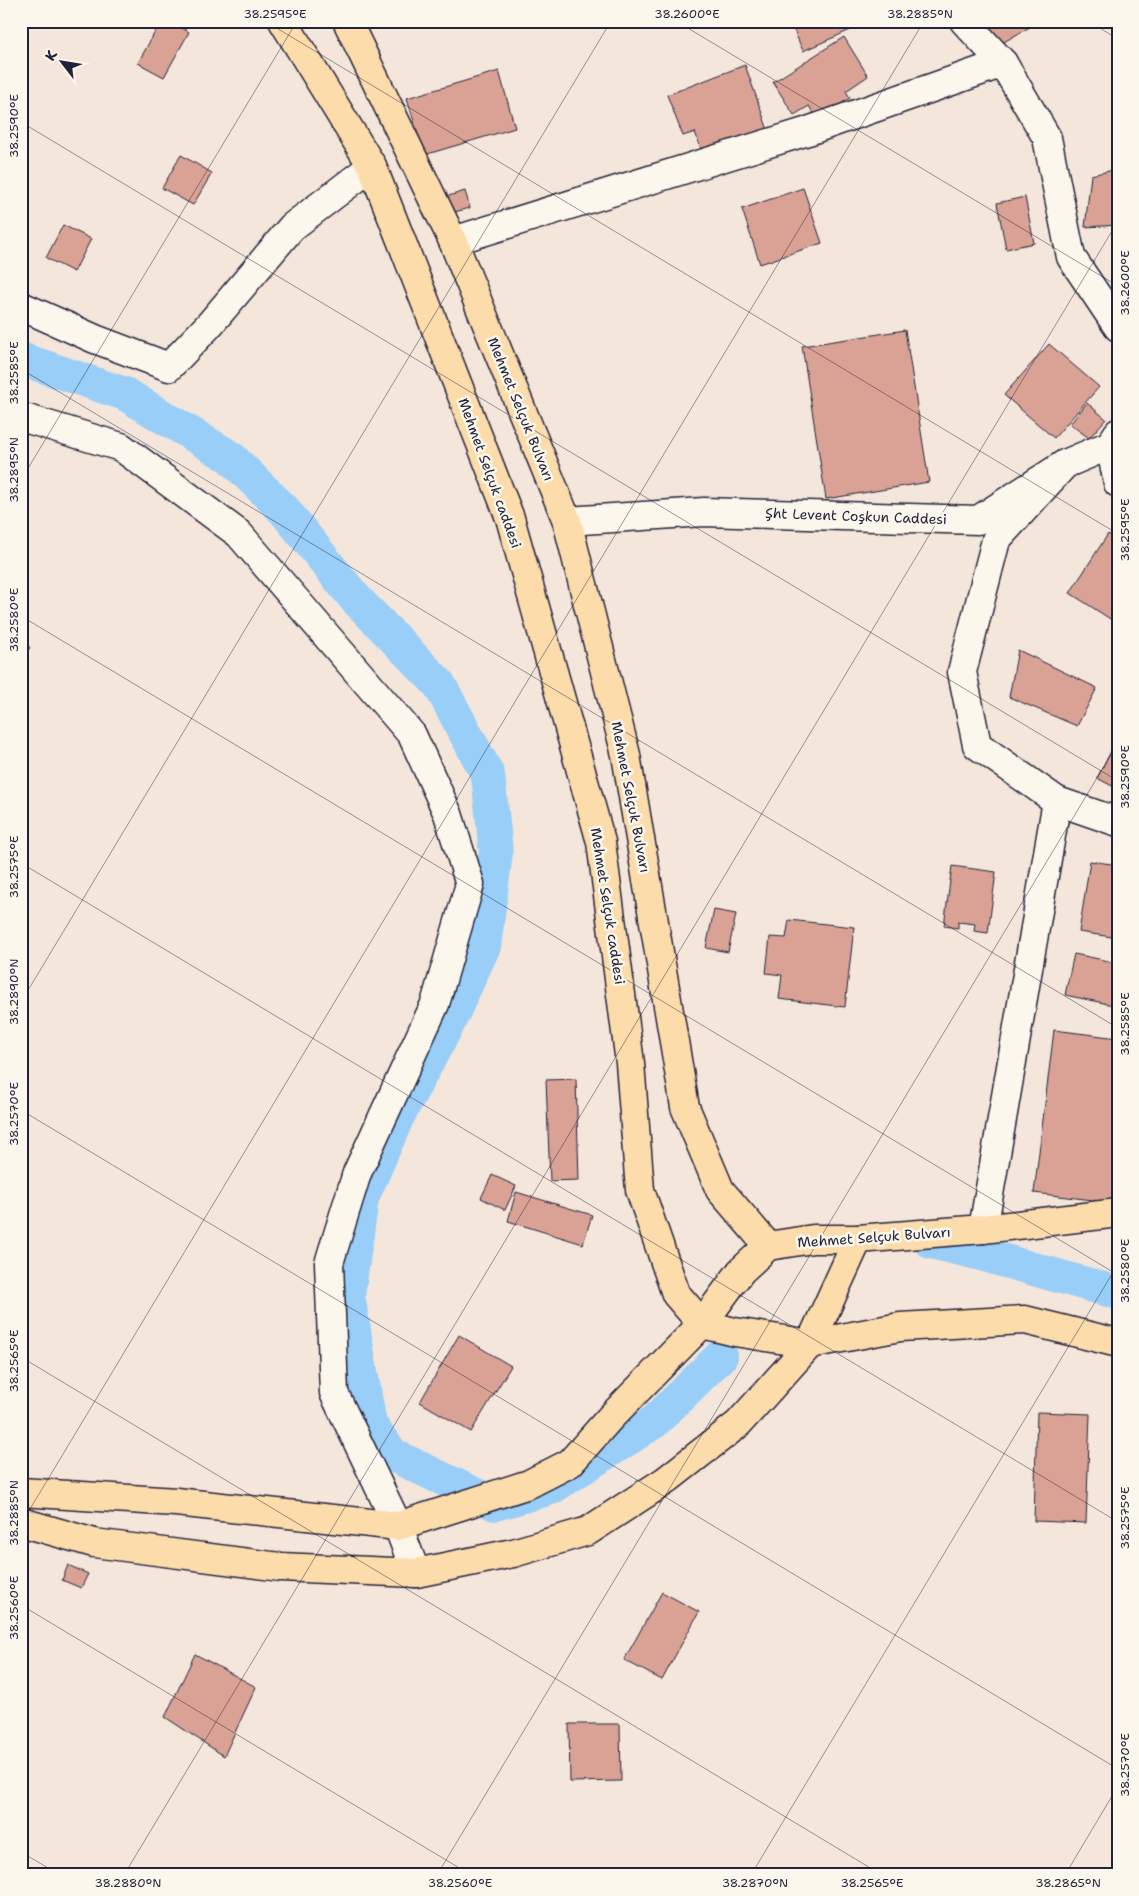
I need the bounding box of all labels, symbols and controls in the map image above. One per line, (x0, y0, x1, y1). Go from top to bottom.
text: 38.2595°E (243, 6, 307, 22)
text: 38.2600°E (654, 6, 720, 22)
text: 38.2885°N (887, 6, 953, 22)
north arrow (38, 38, 88, 88)
text: K (41, 46, 61, 64)
text: 38.2590°E (6, 94, 22, 158)
text: 38.2600°E (1117, 250, 1133, 316)
street label: Mehmet Selçuk Bulvarı (484, 334, 558, 484)
text: 38.2585°E (6, 341, 22, 405)
street label: Mehmet Selçuk caddesi (454, 395, 526, 551)
text: 38.2895°N (6, 437, 22, 503)
text: 38.2595°E (1117, 498, 1133, 562)
street label: Şht Levent Coşkun Caddesi (765, 504, 947, 528)
text: 38.2580°E (6, 588, 22, 652)
street label: Mehmet Selçuk Bulvarı (608, 720, 654, 874)
text: 38.2590°E (1117, 745, 1133, 809)
street label: Mehmet Selçuk caddesi (587, 826, 629, 986)
text: 38.2575°E (6, 836, 22, 898)
text: 38.2890°N (6, 959, 22, 1025)
text: 38.2585°E (1117, 992, 1133, 1056)
text: 38.2570°E (6, 1082, 22, 1146)
street label: Mehmet Selçuk Bulvarı (797, 1223, 951, 1251)
text: 38.2580°E (1117, 1239, 1133, 1303)
text: 38.2565°E (6, 1329, 22, 1393)
text: 38.2885°N (6, 1480, 22, 1546)
text: 38.2575°E (1117, 1487, 1133, 1549)
text: 38.2560°E (6, 1576, 22, 1640)
text: 38.2570°E (1117, 1733, 1133, 1797)
text: 38.2880°N (95, 1875, 161, 1891)
text: 38.2560°E (428, 1875, 492, 1891)
text: 38.2870°N (722, 1875, 788, 1891)
text: 38.2565°E (840, 1875, 904, 1891)
text: 38.2865°N (1035, 1875, 1101, 1891)

